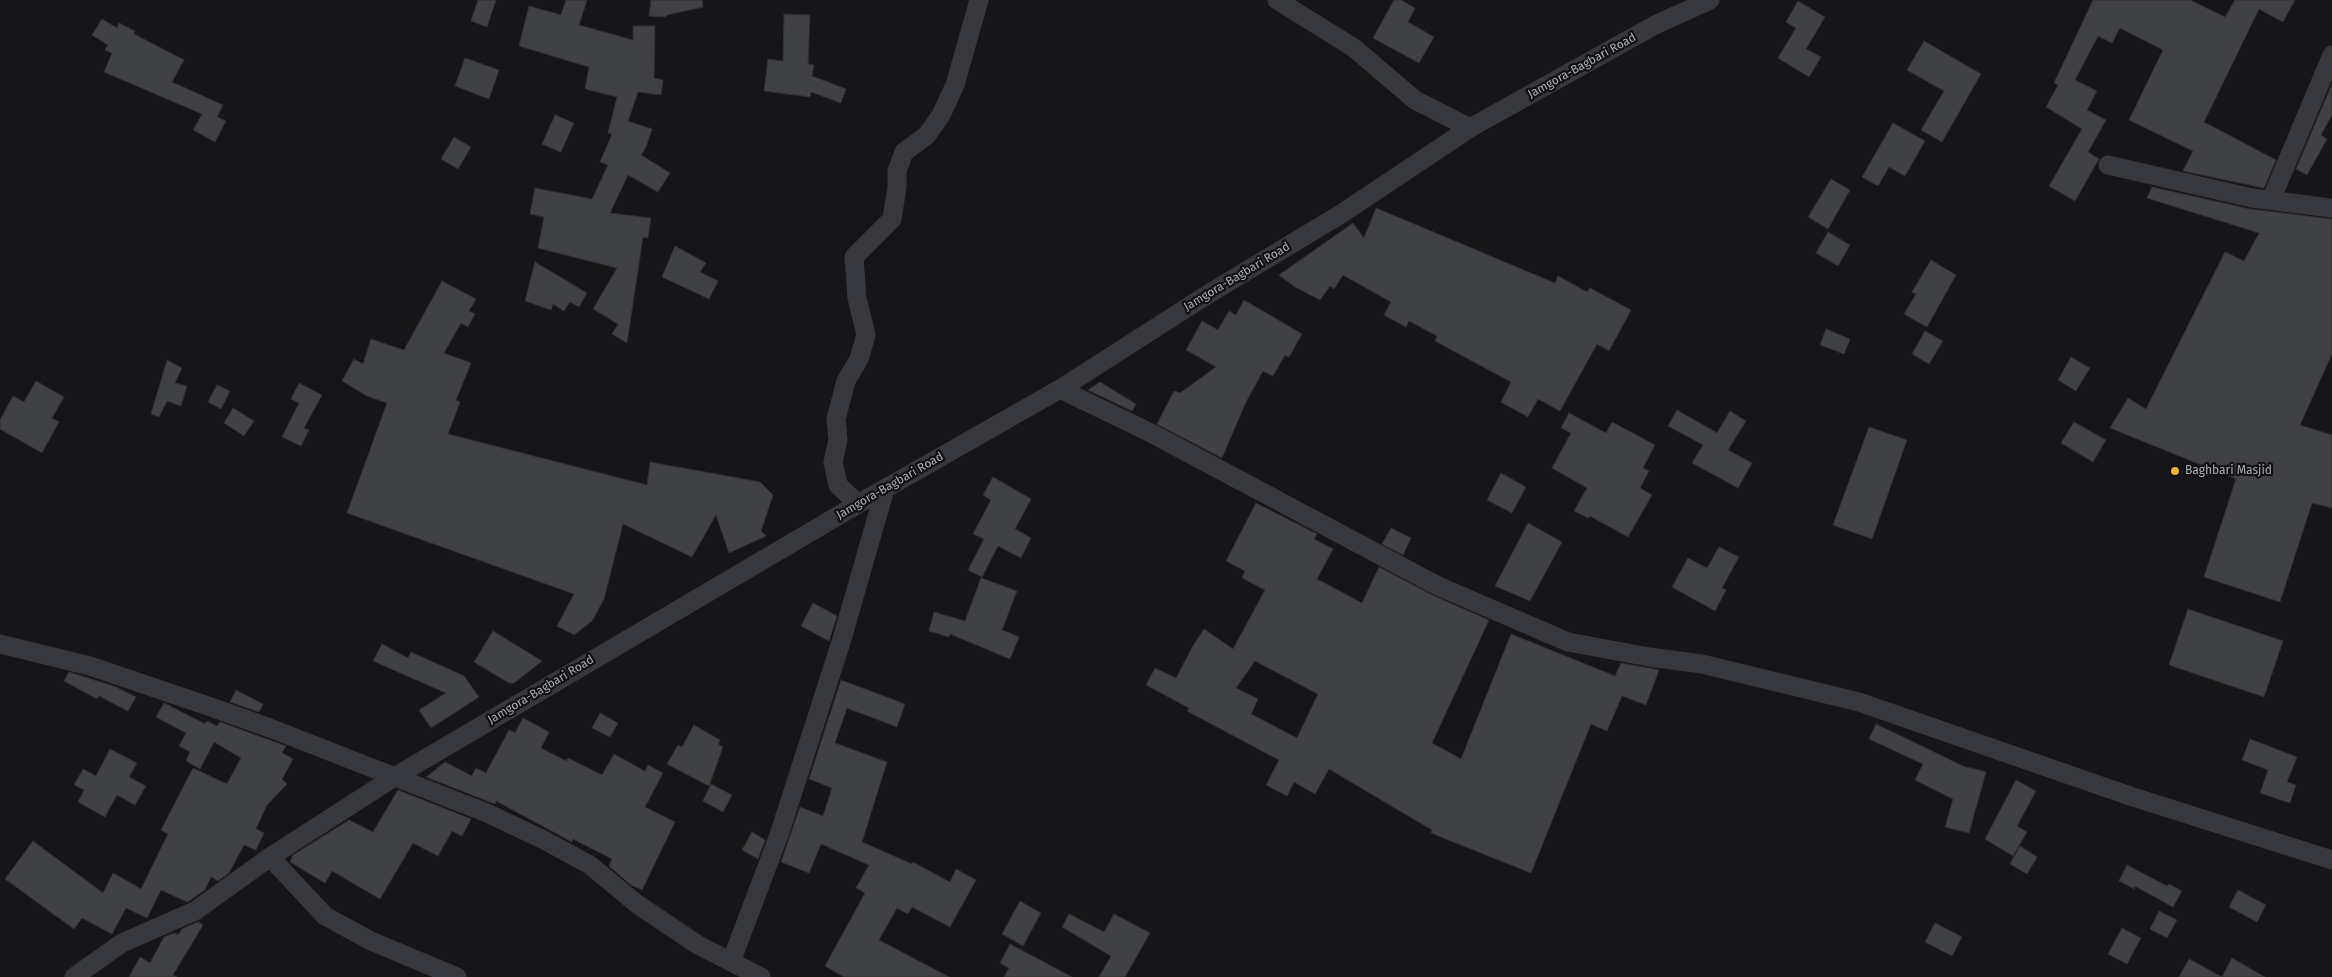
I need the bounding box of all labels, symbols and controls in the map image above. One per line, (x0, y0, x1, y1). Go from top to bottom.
street label: Jamgora-Bagbari Road (1525, 30, 1639, 102)
street label: Jamgora-Bagbari Road (1181, 240, 1293, 314)
street label: Jamgora-Bagbari Road (834, 449, 946, 523)
place label: Baghbari Masjid (2185, 464, 2272, 478)
marker: Baghbari Masjid (2169, 465, 2181, 477)
street label: Jamgora-Bagbari Road (485, 653, 597, 727)

